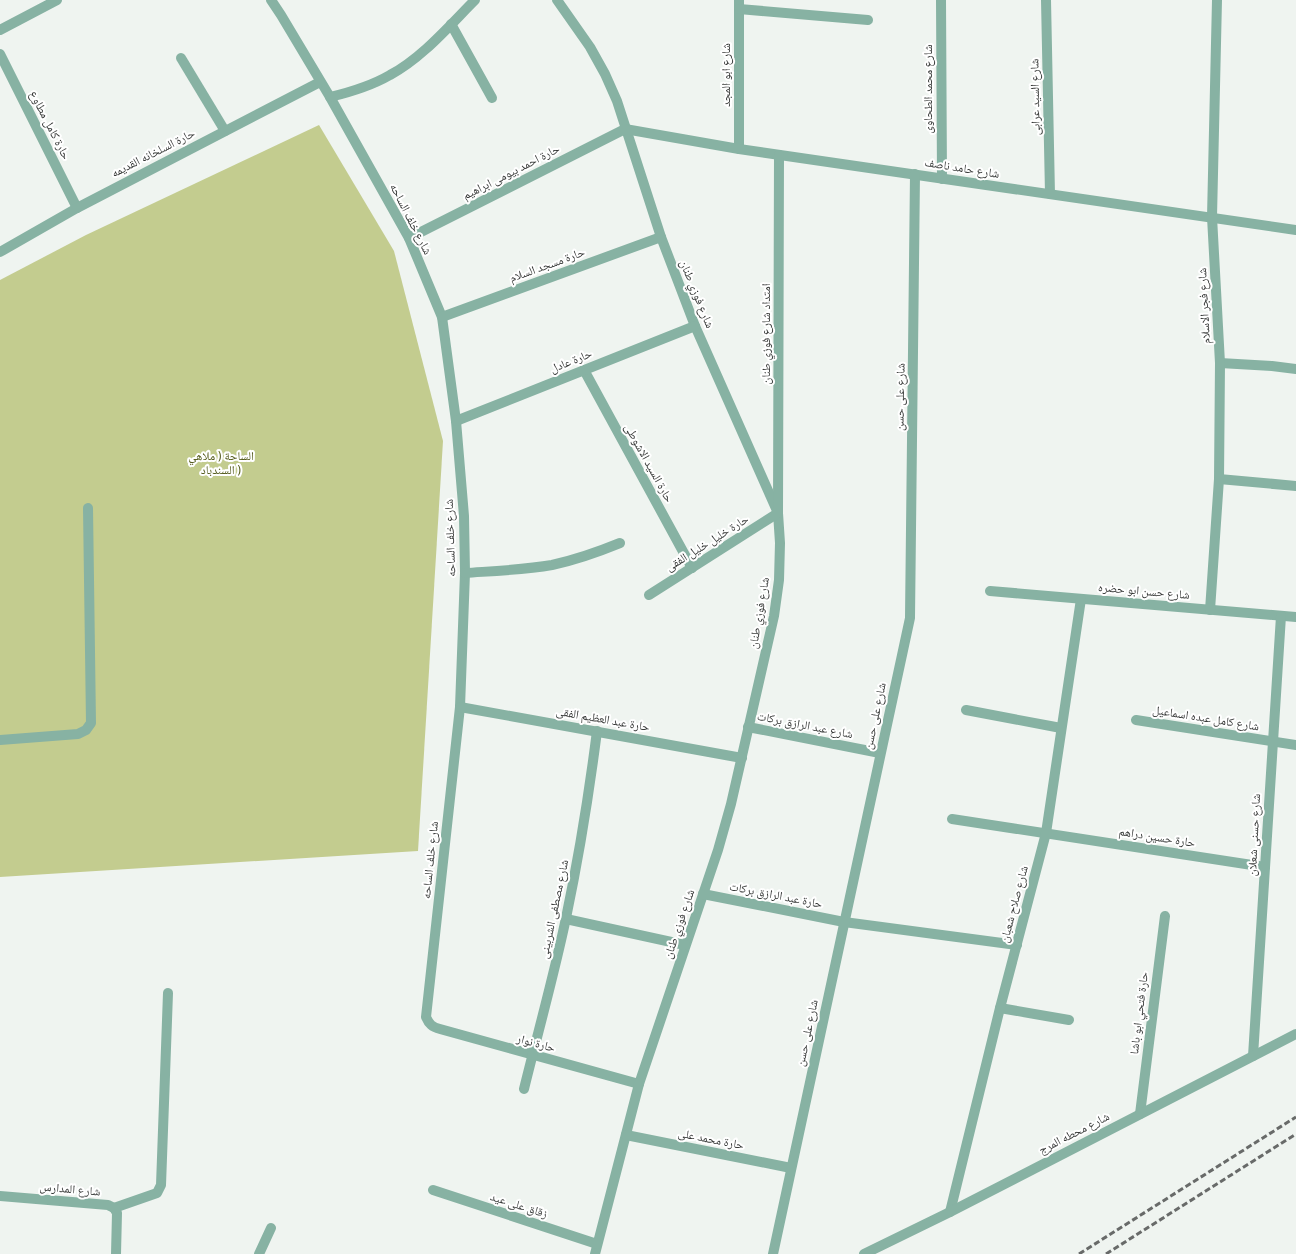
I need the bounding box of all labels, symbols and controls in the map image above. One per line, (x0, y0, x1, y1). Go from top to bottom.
street label: شارع ابو المجد (718, 43, 734, 107)
street label: شارع محمد الطحاوى (920, 44, 936, 134)
street label: شارع السيد عرابى (1026, 58, 1044, 136)
street label: حارة كامل مطاوع (26, 88, 74, 162)
street label: حارة السلخانه القديمه (108, 125, 198, 180)
street label: حارة احمد بيومى ابراهيم (460, 140, 563, 203)
street label: شارع حامد ناصف (923, 154, 1001, 182)
street label: شارع خلف الساحه (386, 181, 436, 257)
street label: حارة مسجد السلام (507, 244, 587, 286)
street label: شارع فوزي طنان (674, 257, 718, 331)
street label: شارع فجر الاسلام (1194, 267, 1214, 344)
street label: امتداد شارع فوزي طنان (758, 283, 776, 385)
street label: حارة عادل (548, 345, 594, 376)
street label: شارع على حسن (891, 363, 909, 431)
street label: حارة السيد الاشوطى (621, 421, 677, 505)
park label: الساحة ( ملاهي السندباد ) (188, 448, 254, 477)
street label: شارع خلف الساحه (441, 499, 459, 577)
street label: حارة خليل خليل الفقى (662, 511, 751, 574)
street label: شارع فوزي طنان (745, 576, 775, 650)
street label: شارع حسن ابو حضره (1097, 579, 1191, 603)
street label: شارع على حسن (860, 681, 890, 751)
street label: شارع كامل عبده اسماعيل (1151, 702, 1261, 734)
street label: حارة عبد العظيم الفقى (555, 703, 652, 735)
street label: شارع عبد الرازق بركات (756, 708, 854, 742)
street label: شارع حسنى شعلان (1244, 793, 1264, 877)
street label: شارع خلف الساحه (418, 820, 442, 900)
street label: حارة حسين دراهم (1118, 823, 1197, 851)
street label: شارع مصطفى الشربينى (536, 858, 572, 960)
street label: شارع صلاح شعبان (996, 864, 1032, 944)
street label: حارة عبد الرازق بركات (728, 878, 824, 911)
street label: شارع فوزي طنان (660, 887, 700, 962)
street label: حارة فتحي ابو باشا (1126, 971, 1154, 1055)
street label: شارع على حسن (792, 998, 822, 1068)
street label: حارة نوار (514, 1030, 557, 1055)
street label: شارع محطه المرج (1036, 1108, 1112, 1158)
street label: حارة محمد على (677, 1125, 746, 1152)
street label: شارع المدارس (39, 1178, 101, 1200)
street label: زقاق على عيد (489, 1188, 550, 1221)

